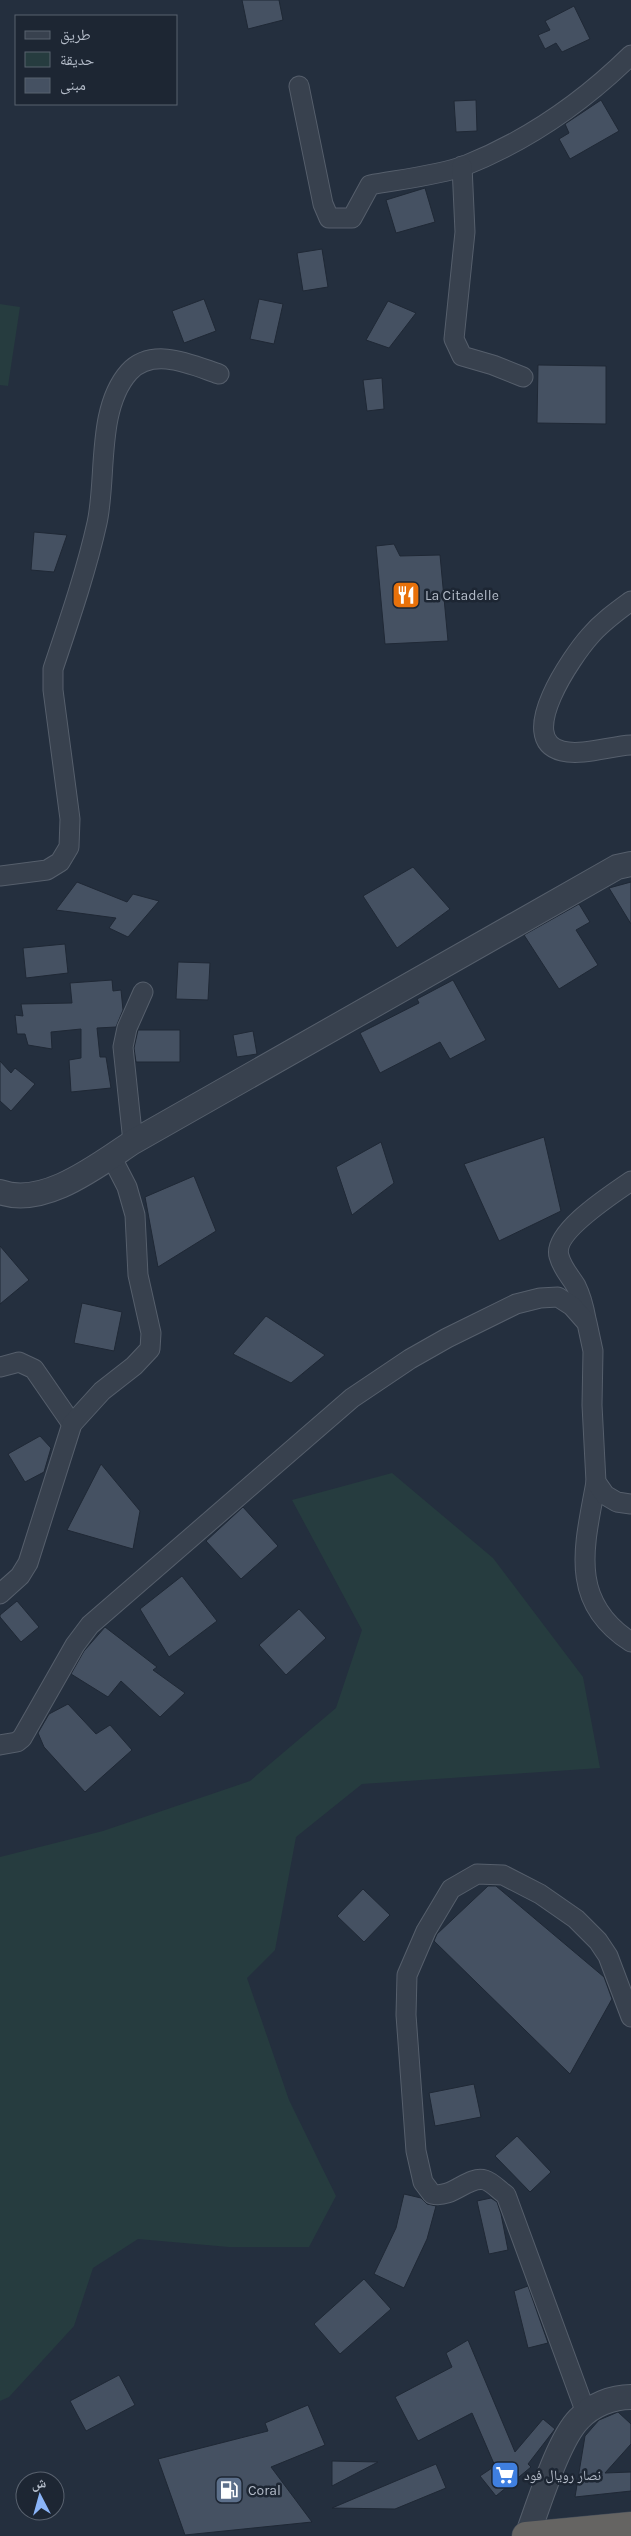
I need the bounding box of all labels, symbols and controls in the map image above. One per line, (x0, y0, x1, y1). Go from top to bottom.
legend (15, 15, 178, 105)
text: طريق (60, 26, 91, 45)
text: حديقة (60, 51, 95, 69)
text: مبنى (60, 76, 86, 95)
restaurant icon: La Citadelle (391, 580, 421, 610)
place label: La Citadelle (425, 587, 499, 604)
supermarket icon: نصار رويال فود (490, 2460, 520, 2490)
place label: نصار رويال فود (524, 2467, 601, 2484)
north arrow (15, 2471, 65, 2521)
text: ش (30, 2474, 47, 2493)
fuel station icon: Coral (214, 2475, 244, 2505)
place label: Coral (248, 2482, 281, 2499)

